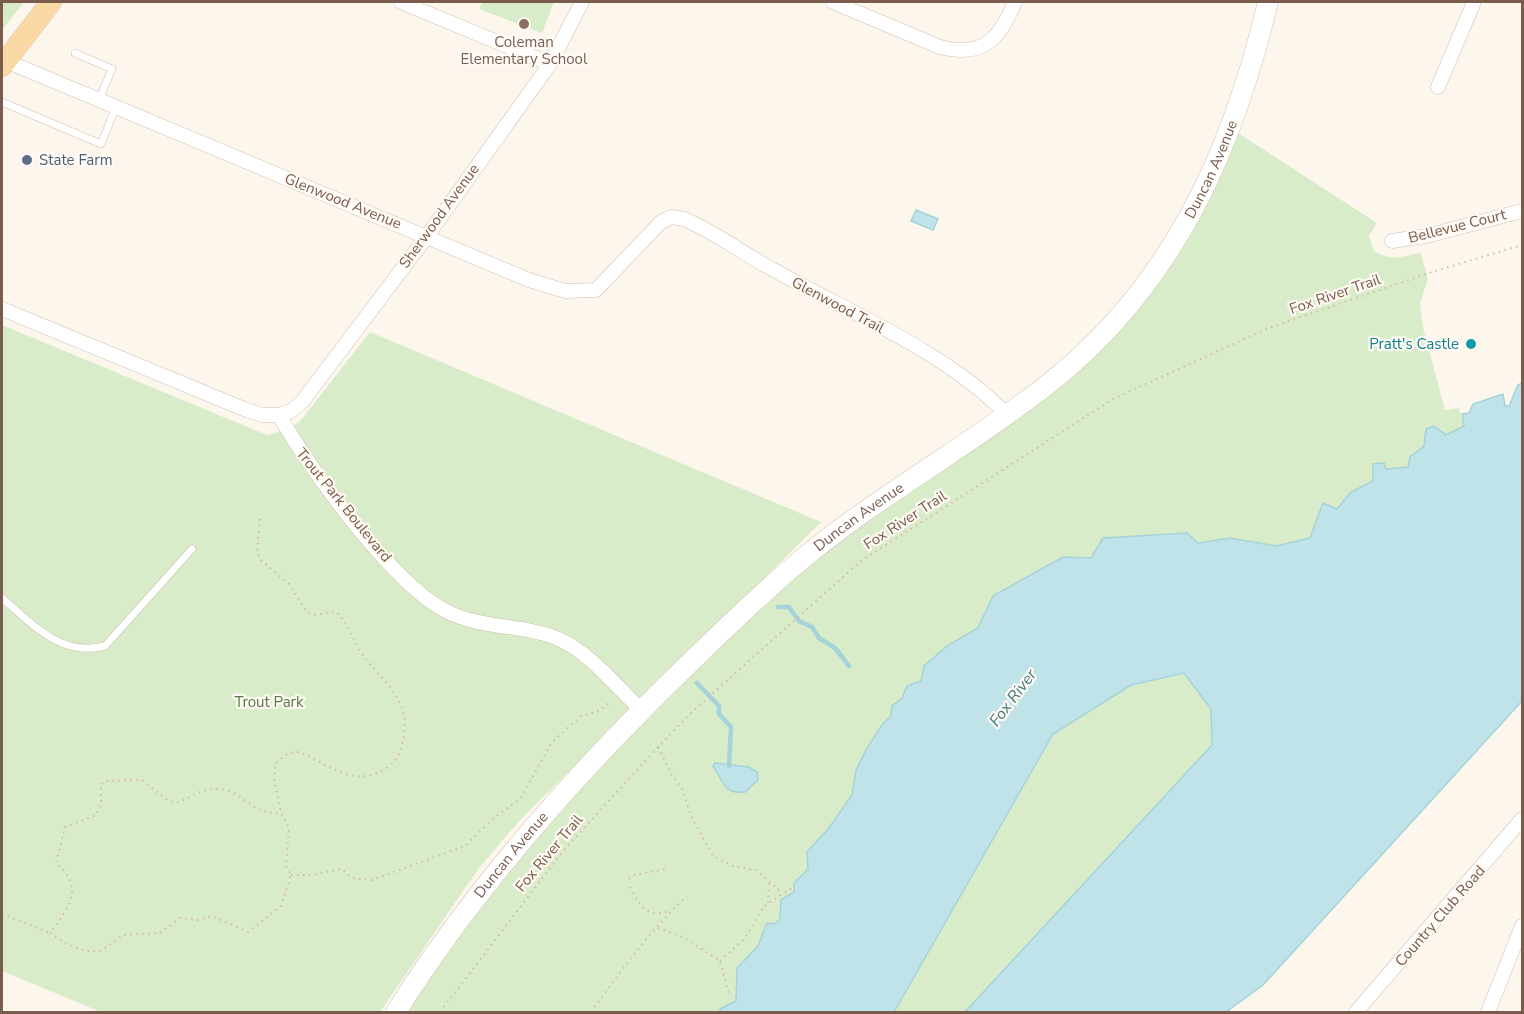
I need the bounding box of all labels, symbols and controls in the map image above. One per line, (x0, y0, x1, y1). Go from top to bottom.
marker: Coleman Elementary School (517, 17, 531, 31)
place label: Coleman Elementary School (461, 32, 588, 69)
street label: Duncan Avenue (1180, 117, 1242, 222)
place label: State Farm (39, 150, 113, 170)
marker: State Farm (20, 153, 34, 167)
street label: Sherwood Avenue (394, 160, 484, 272)
street label: Glenwood Avenue (282, 168, 404, 234)
street label: Bellevue Court (1406, 204, 1509, 248)
street label: Fox River Trail (1287, 269, 1384, 319)
street label: Glenwood Trail (788, 272, 888, 338)
place label: Pratt's Castle (1369, 334, 1459, 354)
marker: Pratt's Castle (1464, 337, 1478, 351)
street label: Trout Park Boulevard (292, 444, 396, 566)
street label: Duncan Avenue (809, 478, 908, 556)
street label: Fox River Trail (860, 485, 951, 554)
water label: Fox River (984, 664, 1043, 731)
park label: Trout Park (235, 692, 304, 712)
street label: Duncan Avenue (470, 807, 553, 902)
street label: Fox River Trail (511, 810, 588, 896)
street label: Country Club Road (1390, 861, 1490, 971)

